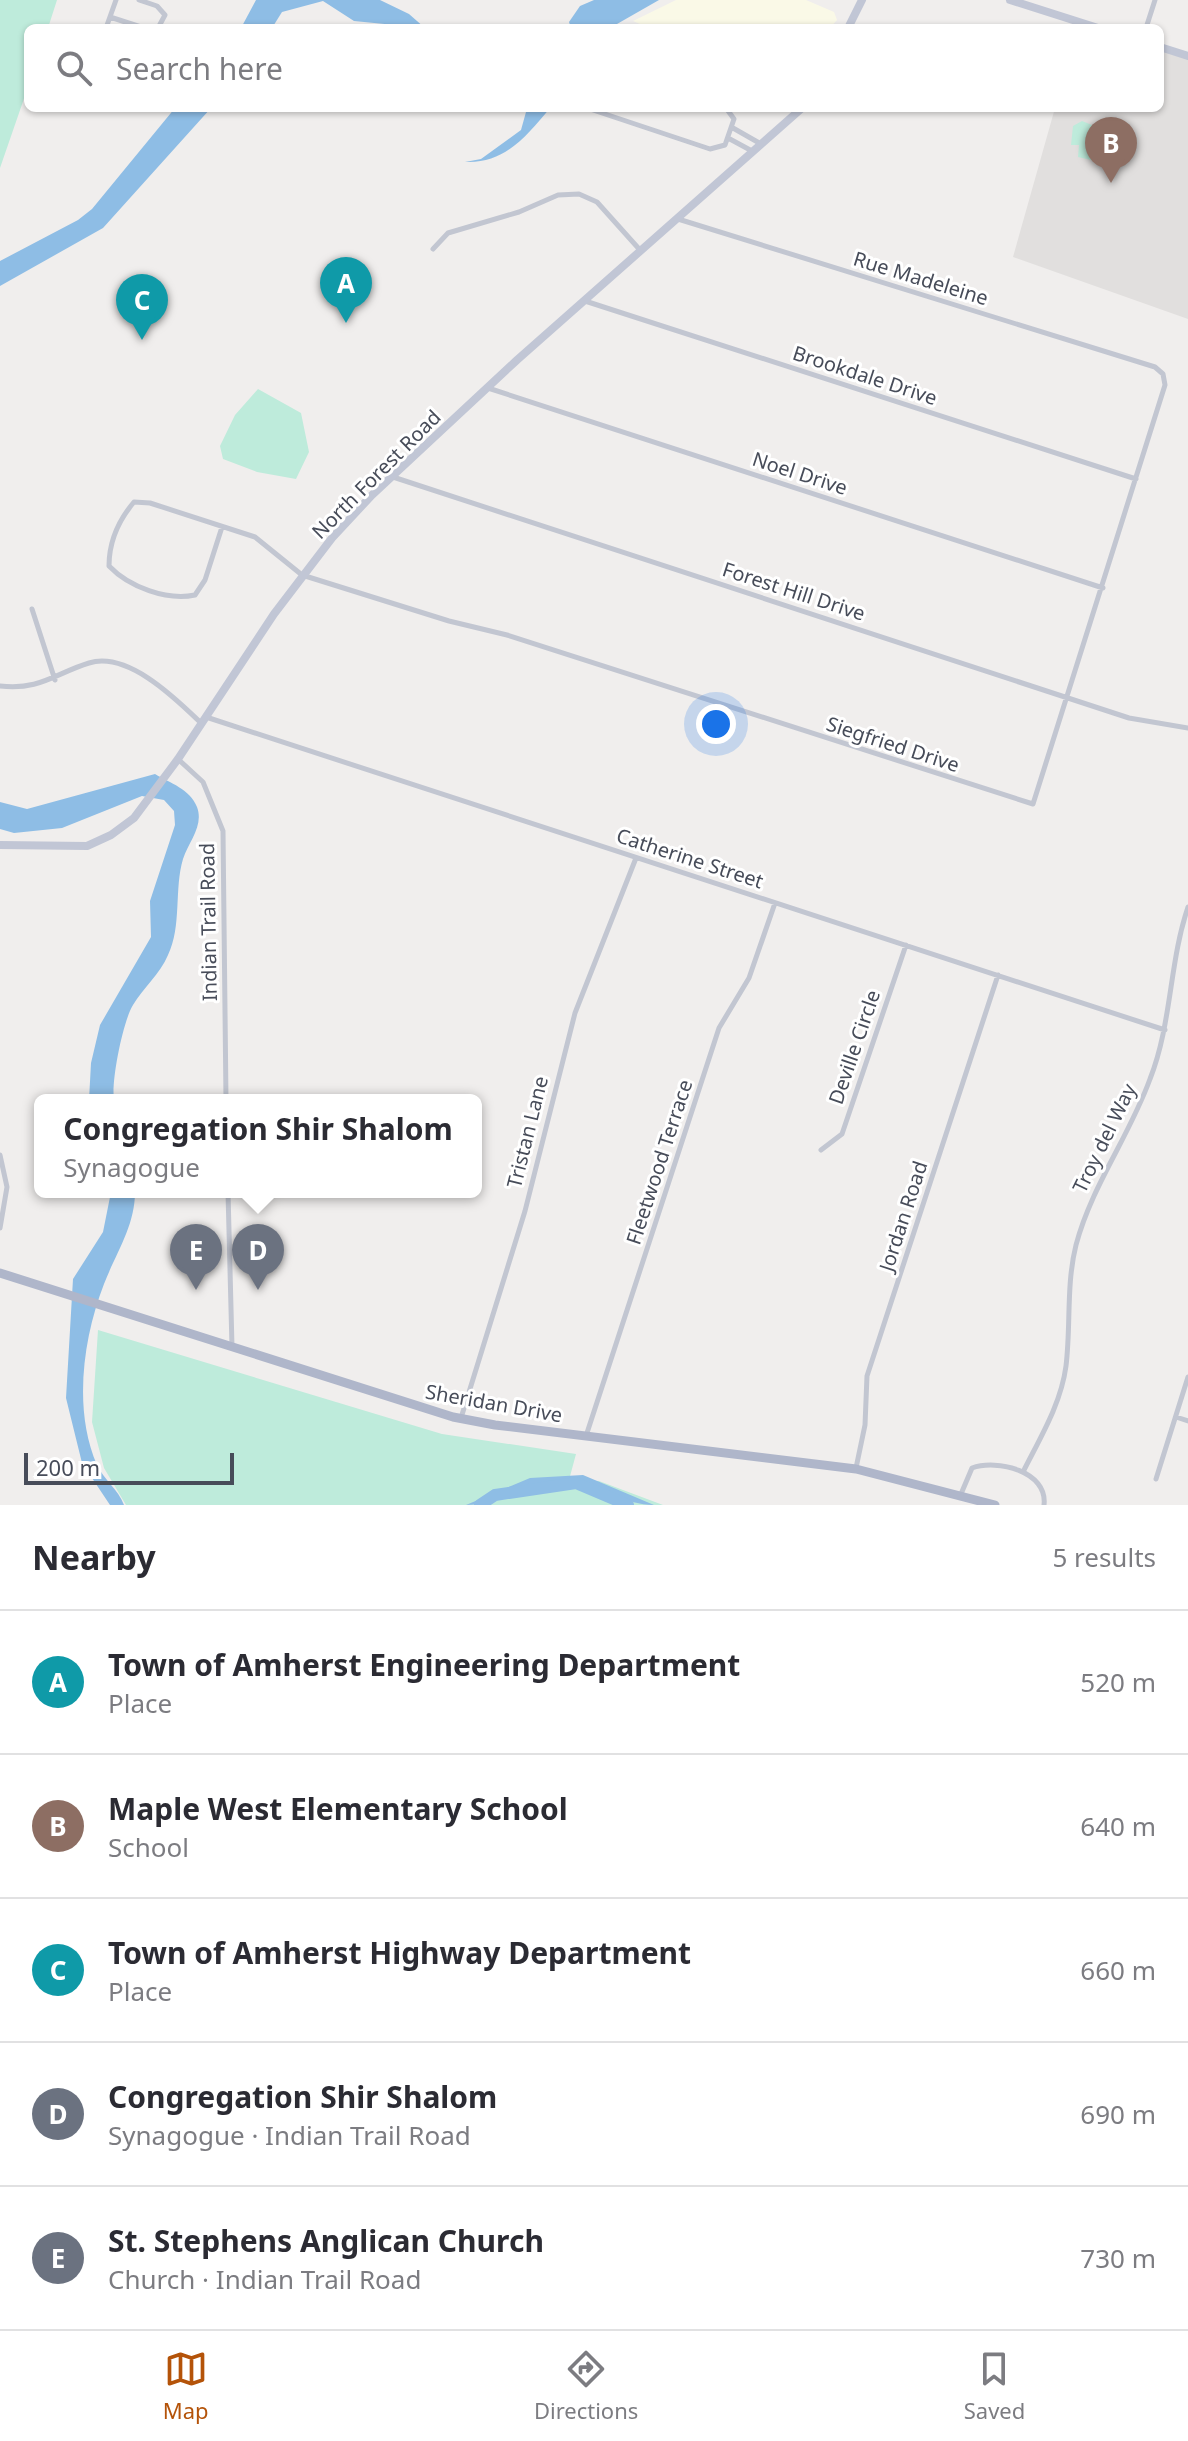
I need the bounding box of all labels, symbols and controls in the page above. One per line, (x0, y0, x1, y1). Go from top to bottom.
search box (24, 24, 1164, 112)
icon: search (52, 46, 96, 90)
text: Search here (116, 48, 283, 89)
pin: B (1085, 117, 1137, 183)
street label: Rue Madeleine (850, 245, 992, 311)
pin: A (320, 257, 372, 323)
pin: C (116, 274, 168, 340)
street label: Brookdale Drive (789, 339, 941, 411)
street label: North Forest Road (306, 404, 446, 544)
street label: Noel Drive (749, 445, 851, 501)
street label: Forest Hill Drive (719, 555, 869, 627)
your location (696, 704, 736, 744)
street label: Siegfried Drive (823, 710, 963, 778)
street label: Catherine Street (613, 822, 767, 894)
street label: Indian Trail Road (193, 843, 223, 1001)
street label: Deville Circle (822, 986, 886, 1108)
street label: Tristan Lane (500, 1073, 554, 1191)
street label: Fleetwood Terrace (620, 1076, 698, 1248)
street label: Troy del Way (1066, 1078, 1142, 1197)
popup (34, 1094, 482, 1198)
text: Congregation Shir Shalom (63, 1108, 453, 1149)
text: Synagogue (63, 1149, 200, 1185)
street label: Jordan Road (872, 1157, 934, 1277)
pin: E (170, 1224, 222, 1290)
pin: D (232, 1224, 284, 1290)
street label: Sheridan Drive (423, 1378, 565, 1428)
scale bar (24, 1449, 234, 1485)
text: 200 m (36, 1452, 100, 1482)
text: Nearby (32, 1534, 156, 1580)
text: 5 results (1052, 1539, 1156, 1575)
text: Town of Amherst Engineering Department (108, 1644, 740, 1685)
text: A (49, 1664, 67, 1700)
text: 520 m (1080, 1664, 1156, 1700)
text: Place (108, 1685, 172, 1721)
text: Maple West Elementary School (108, 1788, 568, 1829)
text: B (49, 1808, 67, 1844)
text: 640 m (1080, 1808, 1156, 1844)
text: School (108, 1829, 189, 1865)
text: Town of Amherst Highway Department (108, 1932, 691, 1973)
text: C (50, 1952, 66, 1988)
text: 660 m (1080, 1952, 1156, 1988)
text: Place (108, 1973, 172, 2009)
text: Congregation Shir Shalom (108, 2076, 497, 2117)
text: D (48, 2096, 68, 2132)
text: 690 m (1080, 2096, 1156, 2132)
text: Synagogue · Indian Trail Road (108, 2117, 471, 2153)
text: St. Stephens Anglican Church (108, 2220, 544, 2261)
text: E (51, 2240, 65, 2276)
text: 730 m (1080, 2240, 1156, 2276)
text: Church · Indian Trail Road (108, 2261, 421, 2297)
tab: Map (163, 2347, 209, 2425)
tab: Directions (534, 2347, 638, 2425)
tab: Saved (964, 2347, 1025, 2425)

